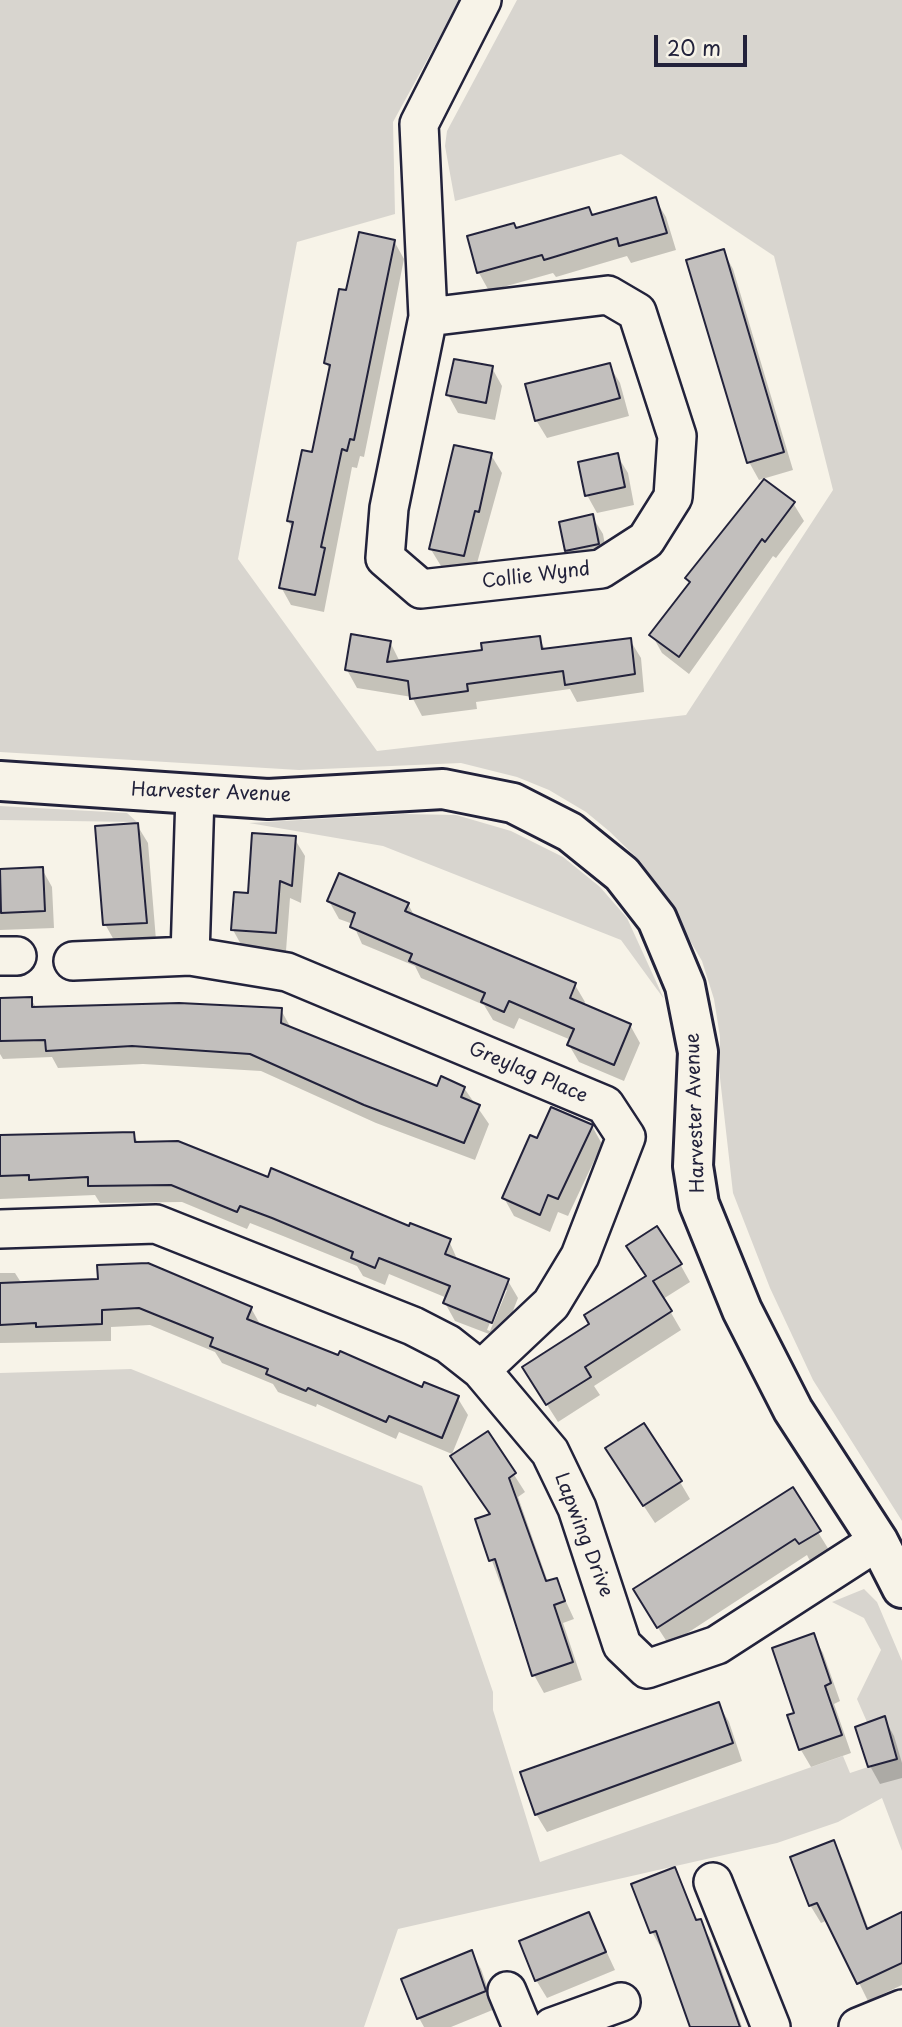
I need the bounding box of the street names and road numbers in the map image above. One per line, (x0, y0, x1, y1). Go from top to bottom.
street label: Collie Wynd (481, 558, 591, 594)
street label: Harvester Avenue (131, 779, 291, 807)
street label: Harvester Avenue (682, 1033, 710, 1193)
street label: Greylag Place (465, 1038, 591, 1108)
street label: Lapwing Drive (549, 1470, 617, 1600)

